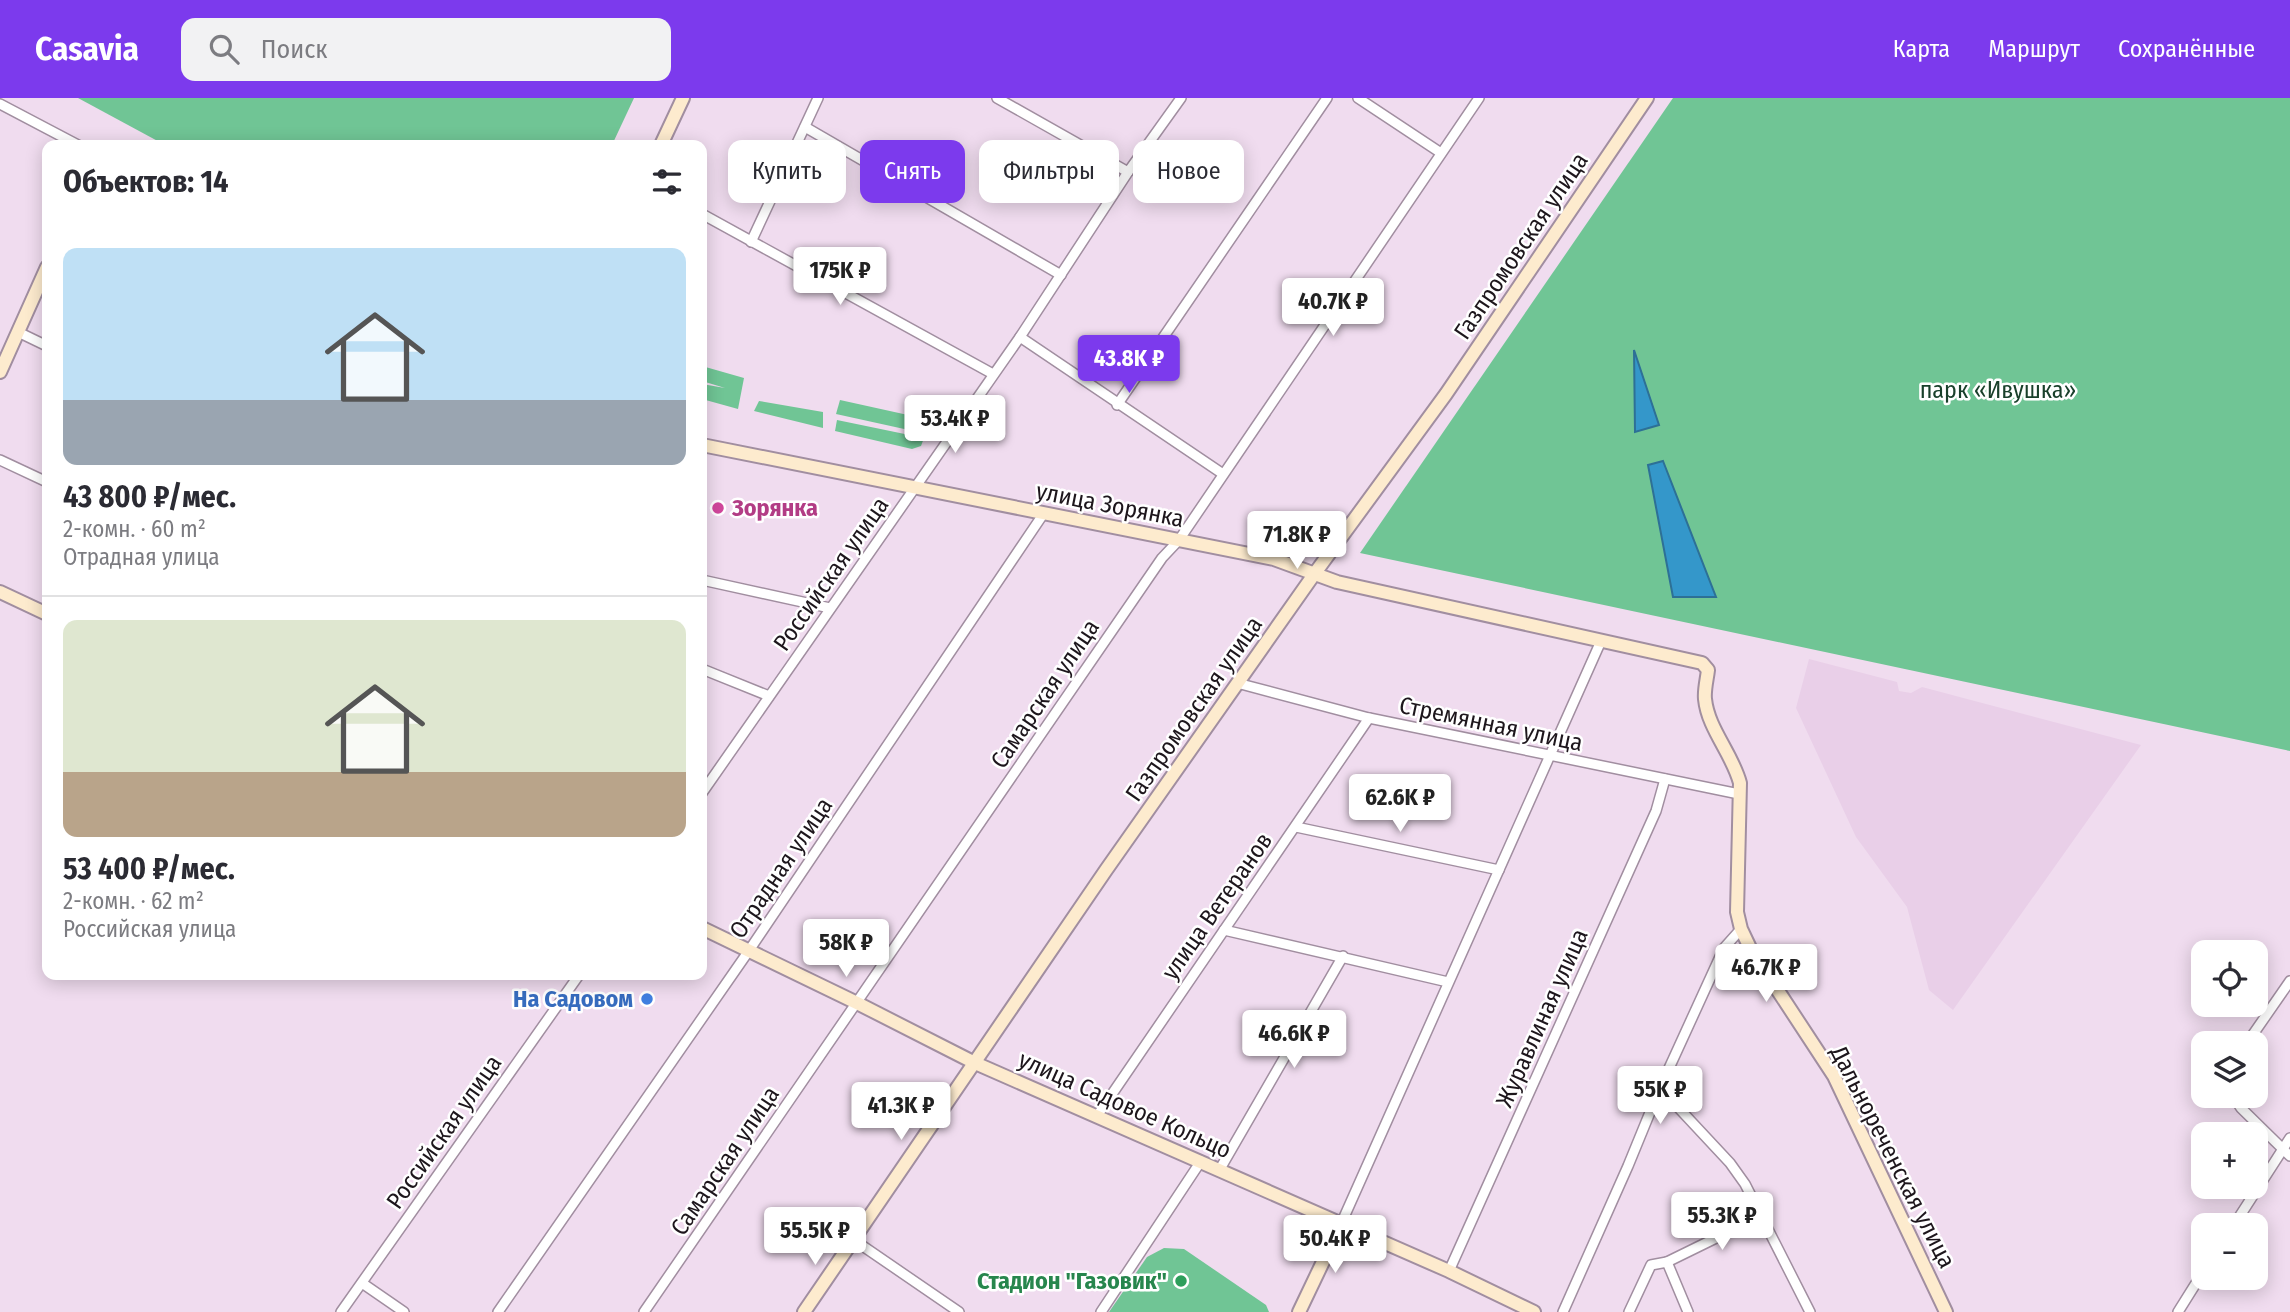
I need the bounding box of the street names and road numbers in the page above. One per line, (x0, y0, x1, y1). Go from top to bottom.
street label: Газпромовская улица (1448, 147, 1594, 345)
street label: улица Зорянка (1034, 477, 1186, 533)
street label: Российская улица (768, 492, 894, 656)
street label: Газпромовская улица (1120, 611, 1268, 807)
street label: Самарская улица (985, 614, 1105, 774)
street label: Стремянная улица (1397, 691, 1585, 757)
street label: Отрадная улица (724, 792, 838, 944)
street label: улица Ветеранов (1156, 827, 1278, 985)
street label: Журавлиная улица (1490, 925, 1594, 1111)
street label: Дальнореченская улица (1824, 1040, 1961, 1273)
street label: улица Садовое Кольцо (1014, 1046, 1236, 1164)
street label: Российская улица (381, 1050, 507, 1214)
street label: Самарская улица (665, 1081, 785, 1241)

